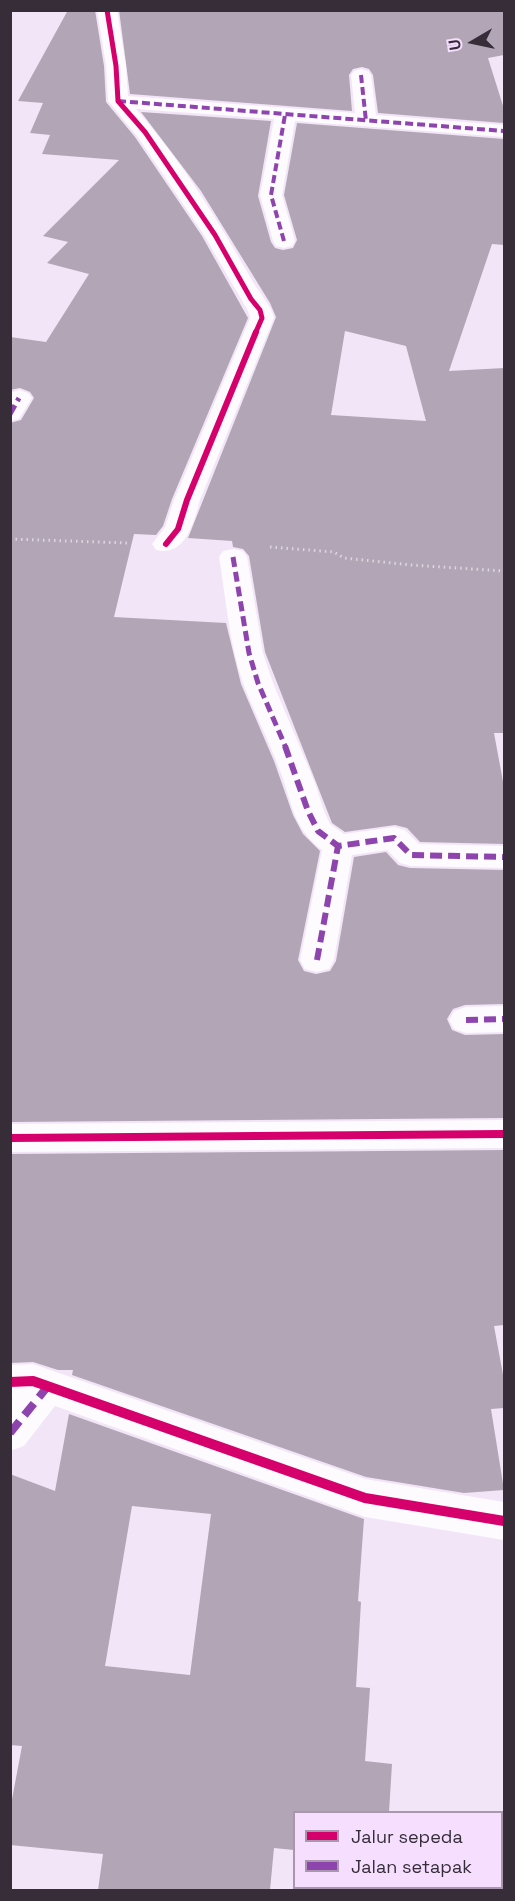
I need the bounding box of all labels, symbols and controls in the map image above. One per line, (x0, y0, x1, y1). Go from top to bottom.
north arrow (443, 12, 503, 72)
text: U (444, 38, 466, 52)
legend (293, 1811, 503, 1889)
text: Jalur sepeda (351, 1825, 463, 1848)
text: Jalan setapak (351, 1855, 472, 1878)

